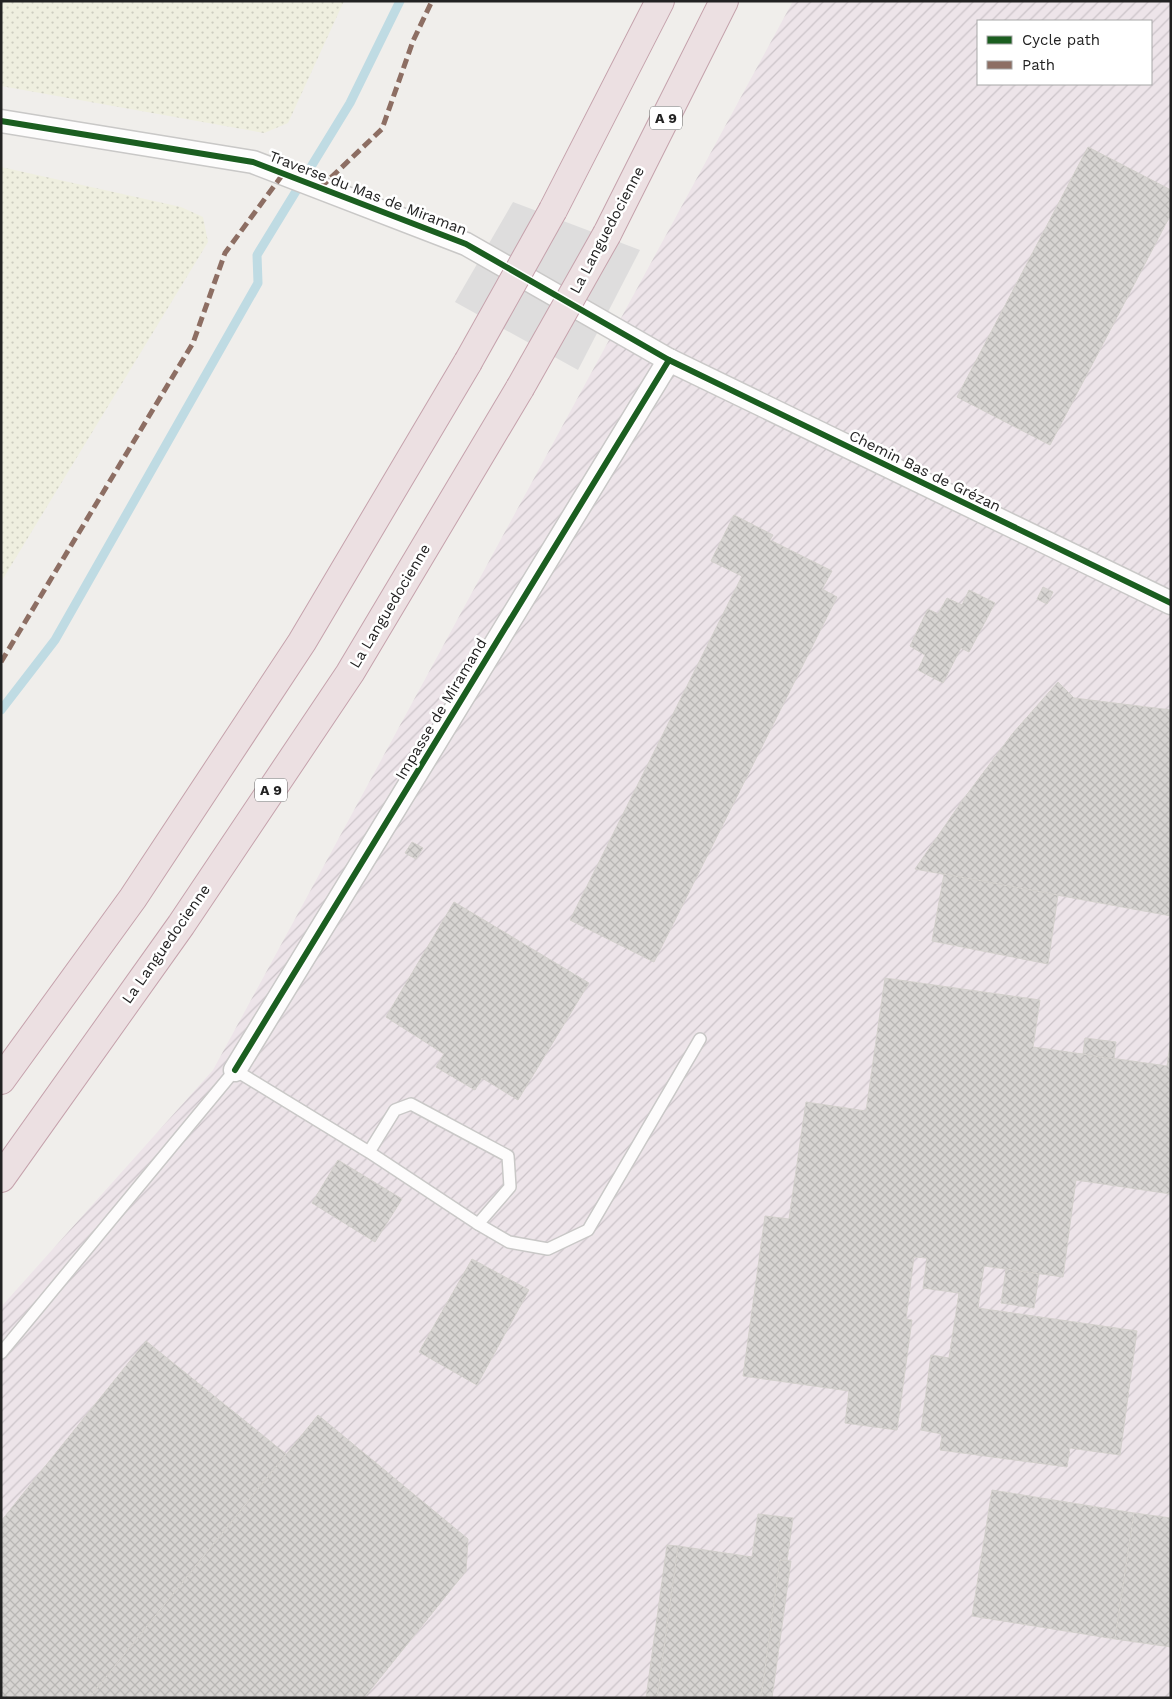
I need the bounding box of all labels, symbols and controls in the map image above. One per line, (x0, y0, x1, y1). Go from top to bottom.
legend (977, 20, 1152, 85)
text: Cycle path (1022, 31, 1100, 49)
text: Path (1022, 56, 1055, 74)
road number: A 9 (650, 106, 682, 130)
street label: Traverse du Mas de Miraman (266, 147, 470, 239)
street label: La Languedocienne (566, 163, 648, 297)
street label: Chemin Bas de Grézan (846, 426, 1004, 516)
street label: La Languedocienne (346, 541, 434, 671)
street label: Impasse de Miramand (392, 635, 490, 783)
road number: A 9 (255, 778, 287, 802)
street label: La Languedocienne (118, 881, 214, 1007)

